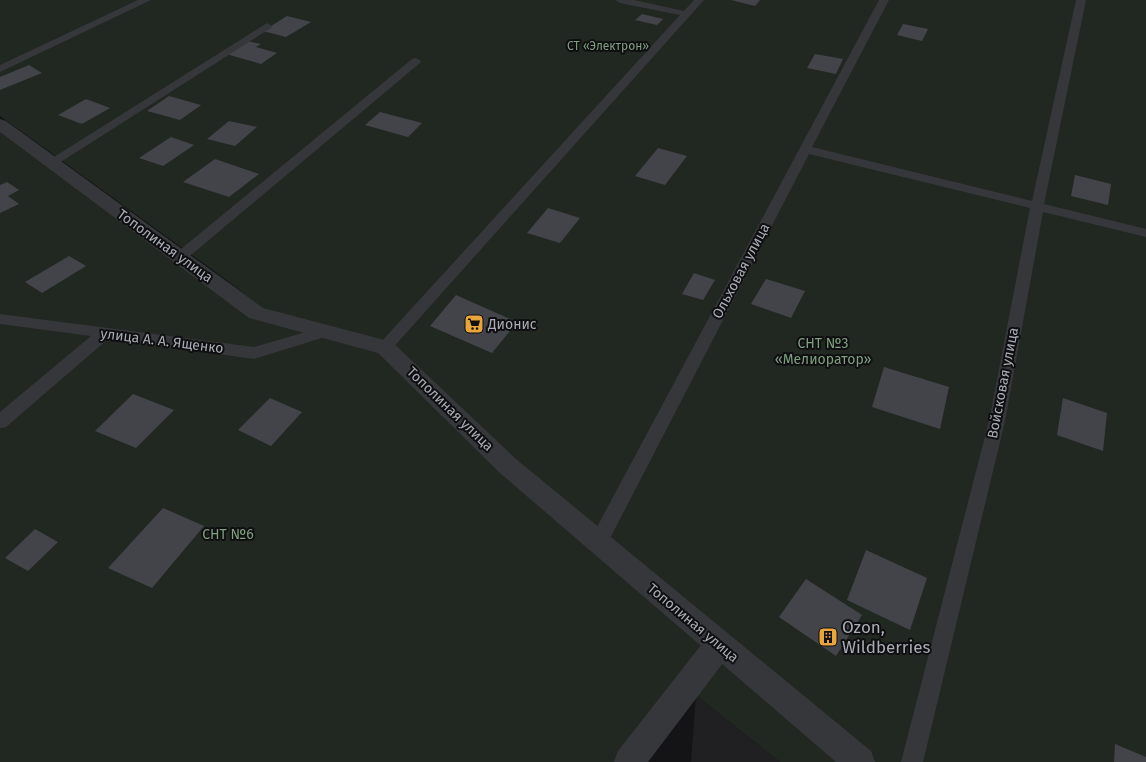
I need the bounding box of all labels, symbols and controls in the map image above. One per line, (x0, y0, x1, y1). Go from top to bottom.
park label: СТ «Электрон» (567, 39, 649, 53)
street label: Тополиная улица (114, 206, 216, 286)
street label: Ольховая улица (709, 220, 773, 322)
supermarket icon: Дионис (463, 313, 485, 335)
place label: Дионис (487, 316, 537, 333)
street label: улица А. А. Ященко (100, 325, 224, 357)
street label: Войсковая улица (984, 326, 1022, 440)
park label: СНТ №3 «Мелиоратор» (775, 335, 871, 368)
street label: Тополиная улица (403, 363, 497, 455)
park label: СНТ №6 (202, 526, 254, 543)
street label: Тополиная улица (644, 580, 742, 666)
place label: Ozon, Wildberries (842, 617, 930, 658)
building icon: Ozon, Wildberries (817, 626, 839, 648)

